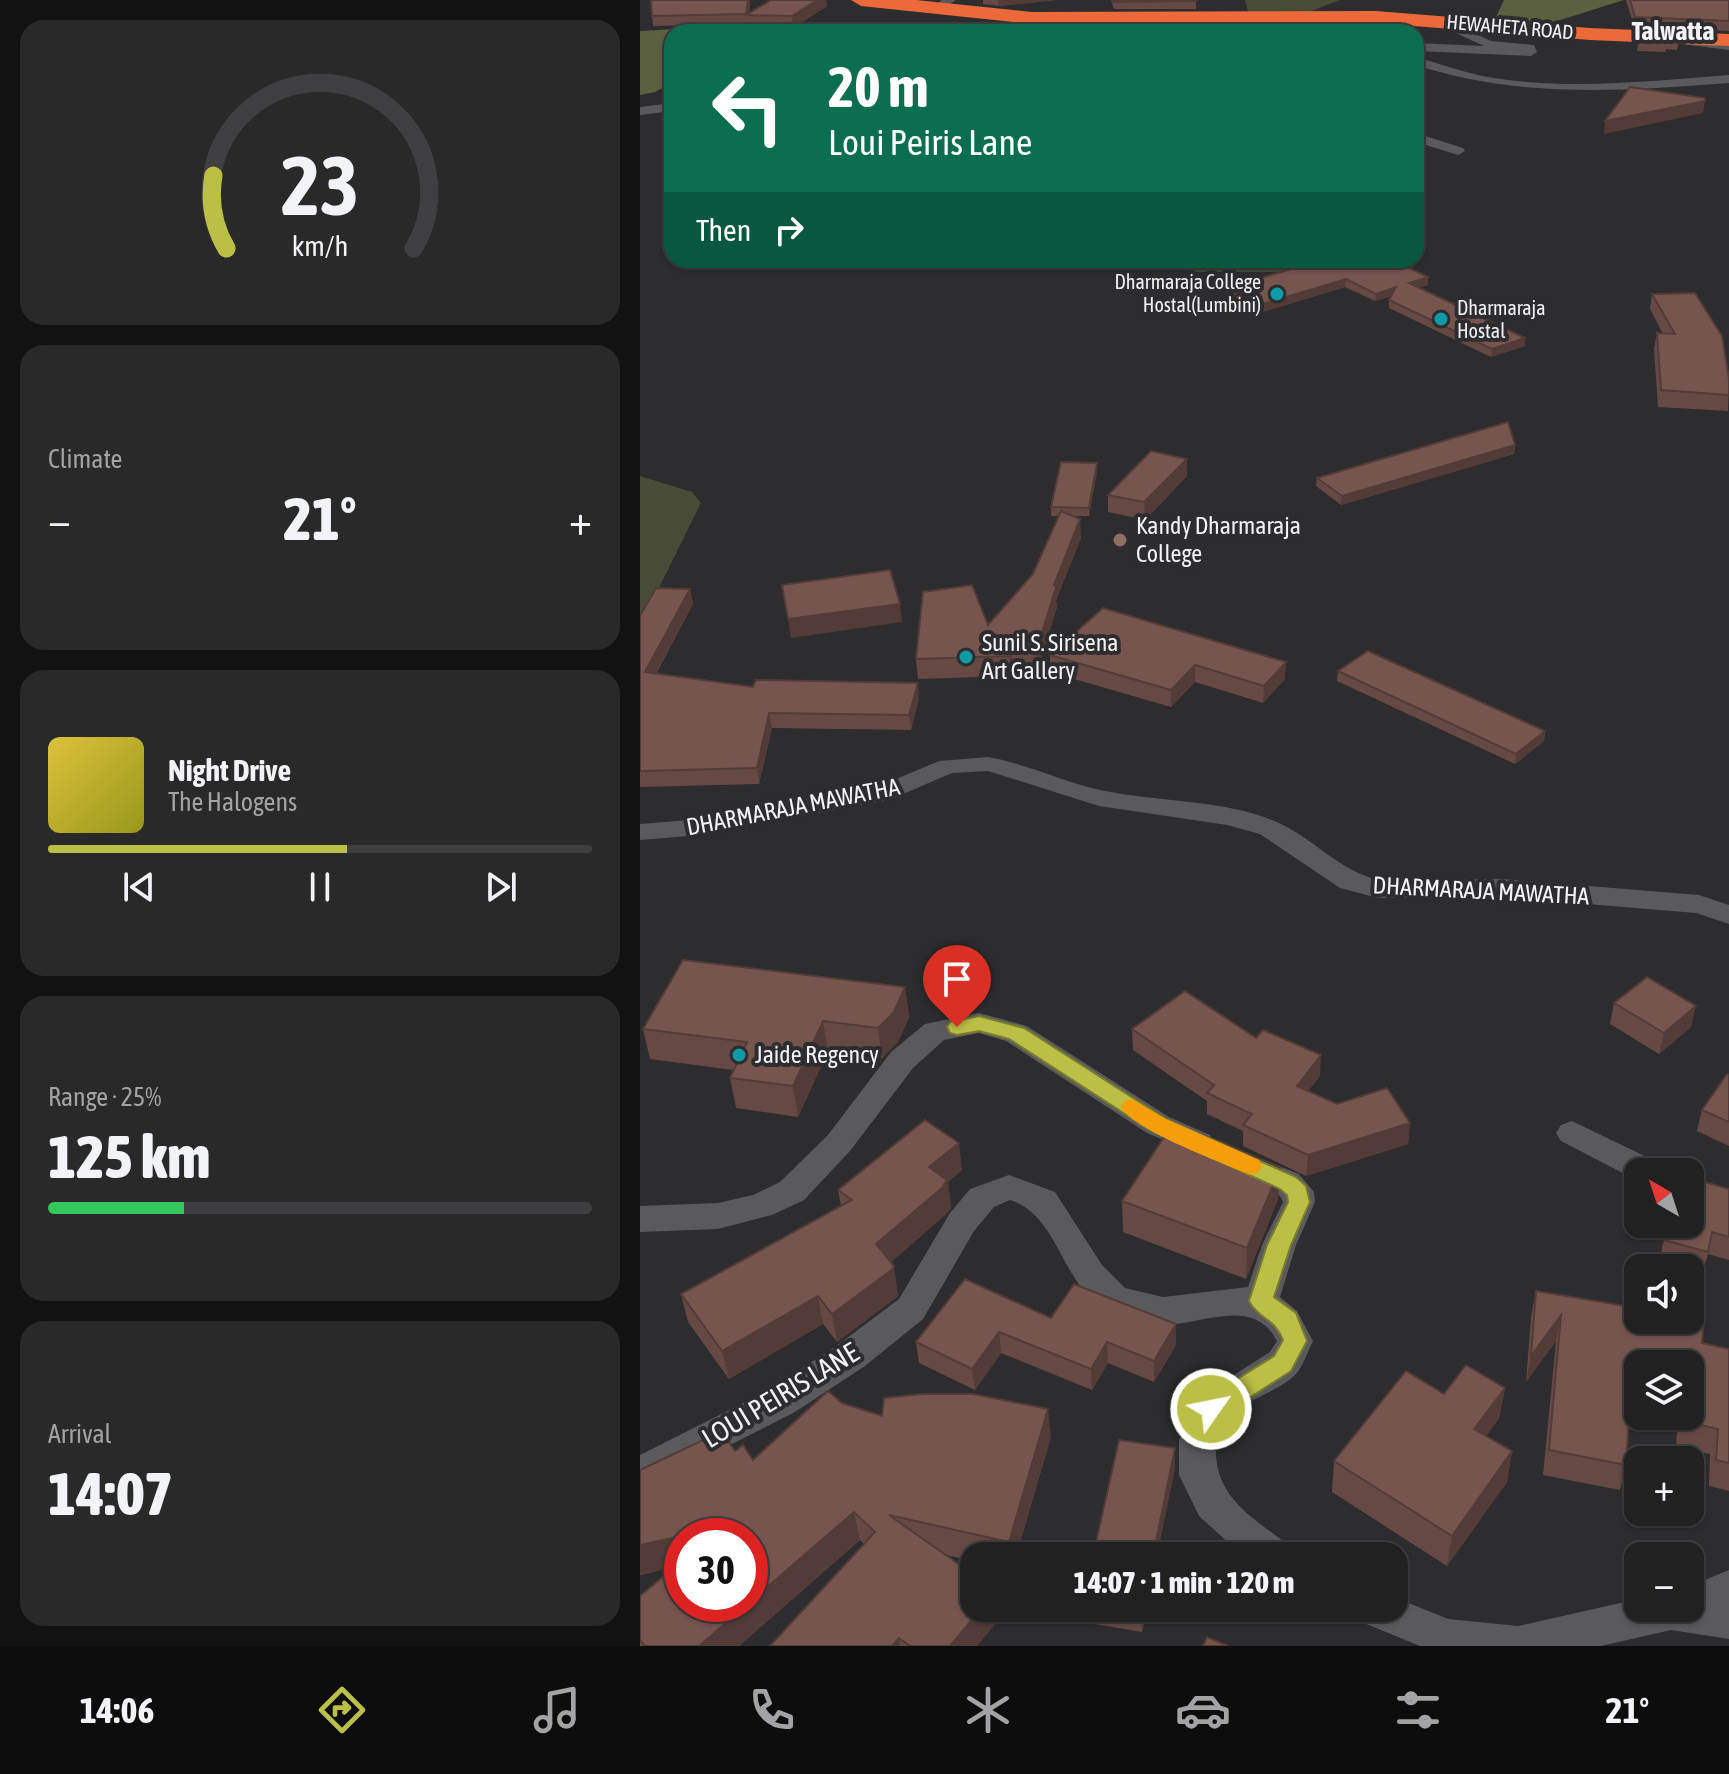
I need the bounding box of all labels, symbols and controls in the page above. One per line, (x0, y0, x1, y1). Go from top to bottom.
street label: HEWAHETA ROAD (1446, 10, 1574, 44)
district label: Talwatta (1632, 16, 1714, 46)
text: 20 m (828, 55, 929, 119)
icon: left (696, 56, 800, 160)
text: Loui Peiris Lane (828, 121, 1032, 163)
text: 23 (281, 136, 359, 232)
icon: right (767, 208, 811, 252)
text: Then (696, 213, 751, 247)
text: km/h (292, 229, 348, 262)
place label: Dharmaraja College Hostal(Lumbini) (1115, 270, 1261, 316)
marker: Dharmaraja College Hostal(Lumbini) (1268, 285, 1286, 303)
place label: Dharmaraja Hostal (1457, 296, 1546, 342)
marker: Dharmaraja Hostal (1432, 310, 1450, 328)
text: Climate (48, 444, 122, 474)
text: 21° (284, 484, 356, 553)
text: − (48, 494, 71, 544)
text: + (569, 494, 592, 544)
place label: Kandy Dharmaraja College (1136, 512, 1301, 567)
marker: Kandy Dharmaraja College (1111, 531, 1129, 549)
place label: Sunil S. Sirisena Art Gallery (982, 629, 1119, 684)
marker: Sunil S. Sirisena Art Gallery (957, 648, 975, 666)
text: Night Drive (168, 753, 291, 787)
street label: DHARMARAJA MAWATHA (684, 773, 902, 840)
text: The Halogens (168, 787, 297, 817)
icon: previous (117, 865, 161, 909)
icon: pause (298, 865, 342, 909)
icon: next (479, 865, 523, 909)
street label: DHARMARAJA MAWATHA (1372, 871, 1590, 910)
pin (923, 945, 991, 1027)
icon: arrive (935, 957, 979, 1001)
place label: Jaide Regency (755, 1041, 879, 1068)
marker: Jaide Regency (730, 1046, 748, 1064)
text: Range · 25% (48, 1082, 161, 1112)
text: 125 km (48, 1122, 210, 1191)
north arrow (1624, 1158, 1704, 1238)
map controls (1624, 1158, 1704, 1622)
button: sound (1624, 1254, 1704, 1334)
street label: LOUI PEIRIS LANE (696, 1336, 864, 1454)
button: layers (1624, 1350, 1704, 1430)
position arrow (1169, 1367, 1253, 1451)
text: Arrival (48, 1419, 112, 1449)
button: + (1624, 1446, 1704, 1526)
text: 14:07 (48, 1459, 173, 1528)
speed limit sign: 30 (664, 1518, 768, 1622)
button: − (1624, 1542, 1704, 1622)
text: 14:07 · 1 min · 120 m (1074, 1565, 1294, 1599)
icon: directions (314, 1682, 370, 1738)
icon: music (529, 1682, 585, 1738)
icon: phone (744, 1682, 800, 1738)
icon: climate (960, 1682, 1016, 1738)
icon: car (1175, 1682, 1231, 1738)
icon: filters (1390, 1682, 1446, 1738)
text: 14:06 (80, 1689, 154, 1731)
text: 21° (1606, 1689, 1649, 1731)

